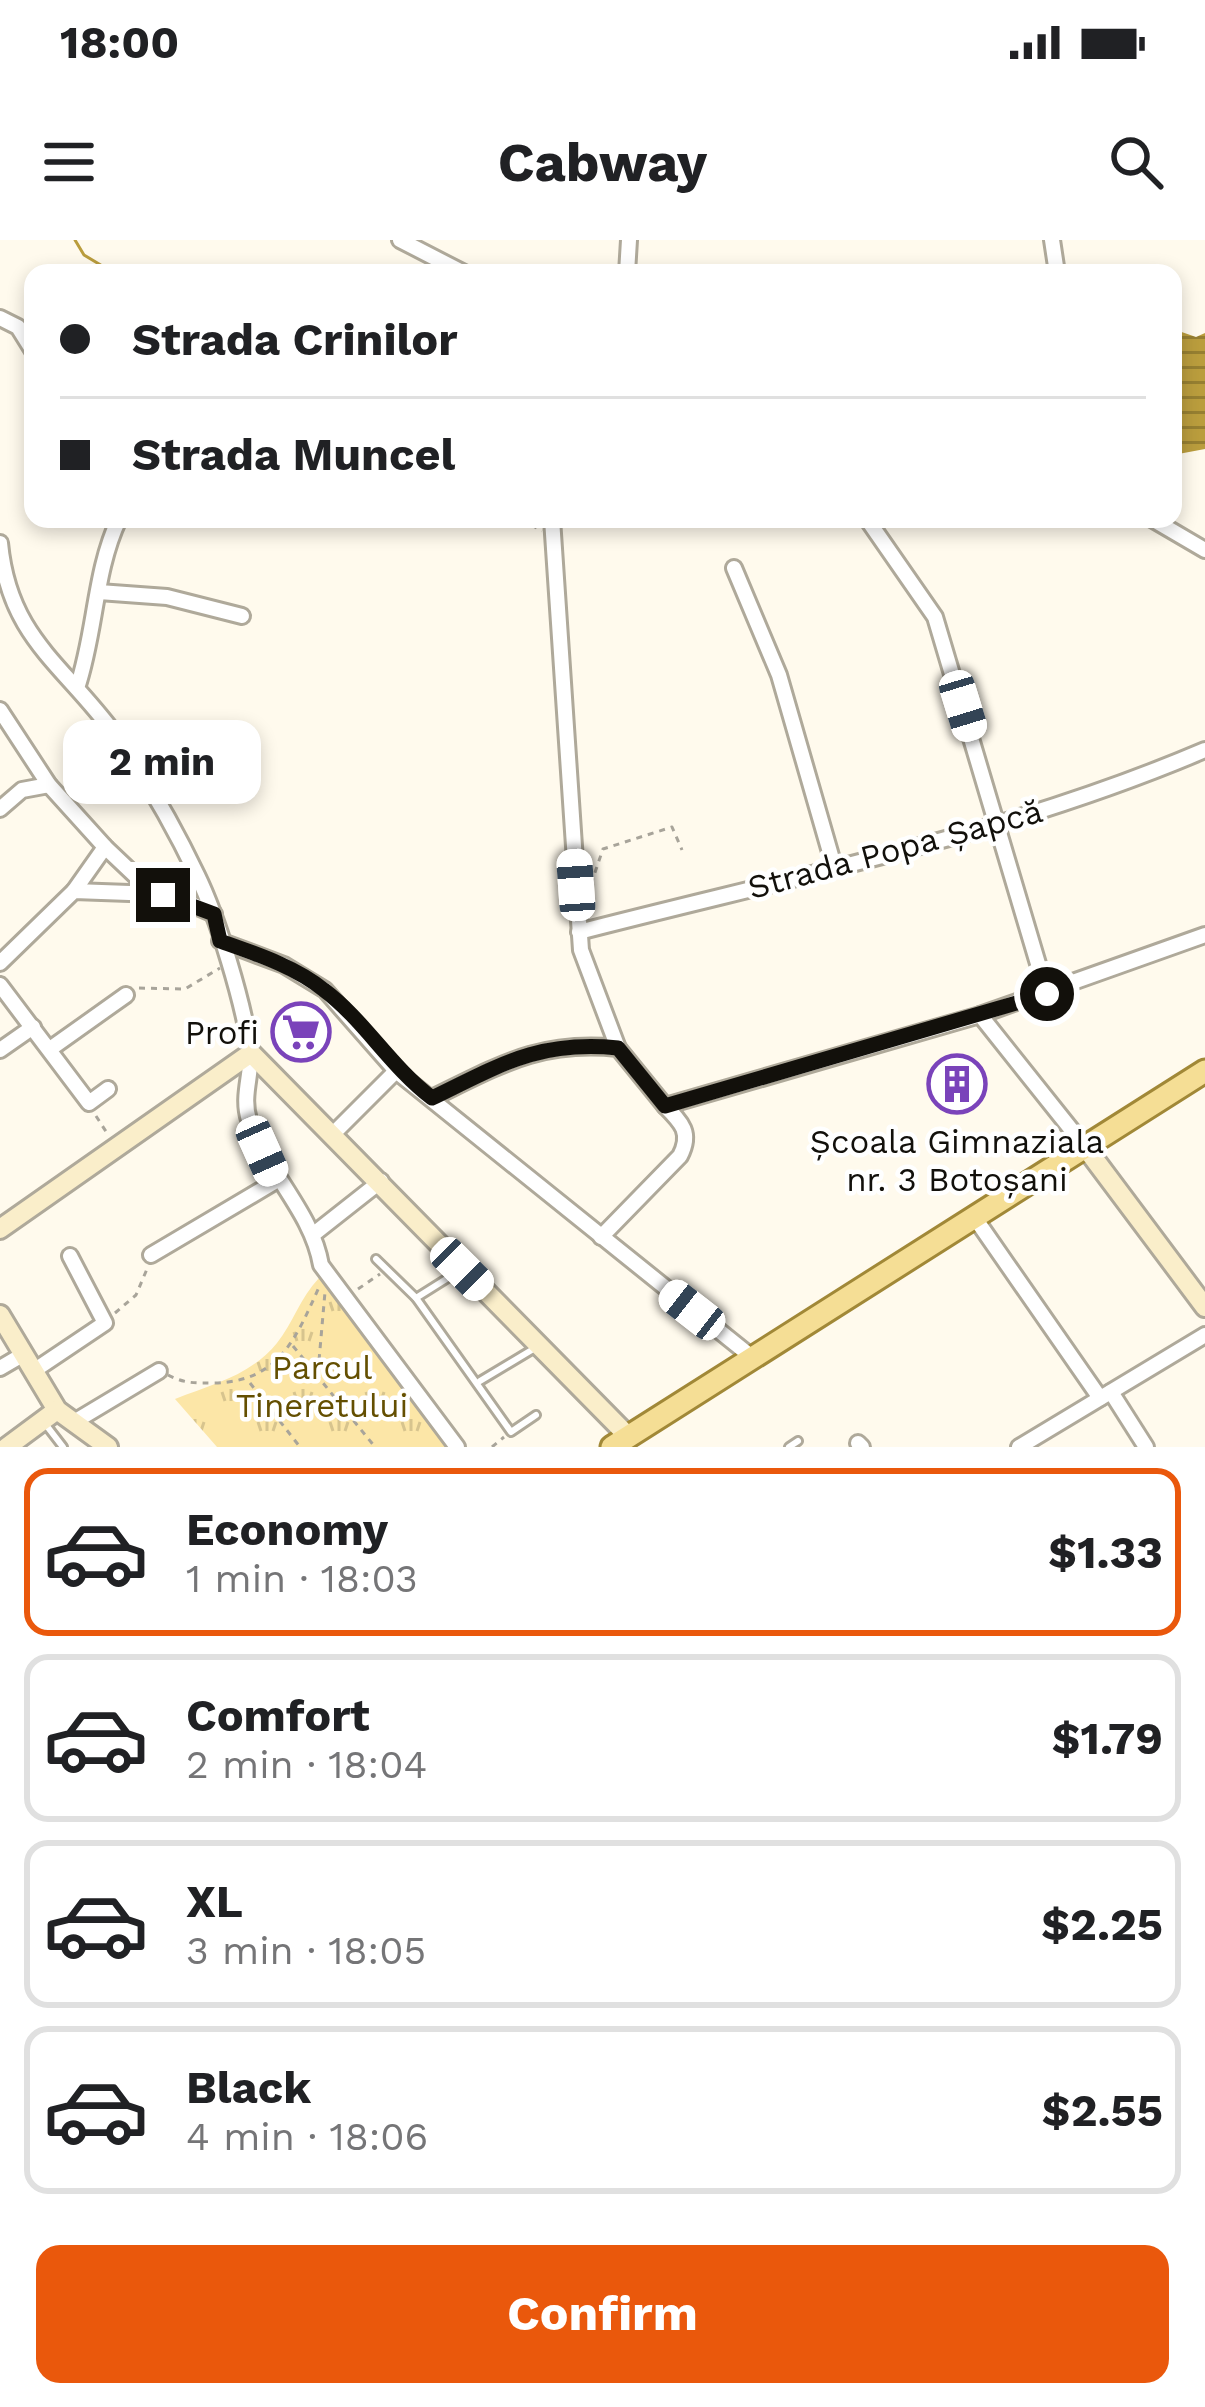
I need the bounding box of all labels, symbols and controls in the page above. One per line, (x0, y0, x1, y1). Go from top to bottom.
text: 18:00 (60, 16, 179, 69)
icon: menu (36, 129, 102, 195)
icon: search (1103, 129, 1169, 195)
text: Cabway (498, 131, 707, 194)
text: Strada Crinilor (132, 313, 458, 366)
text: Strada Muncel (132, 428, 455, 481)
car (935, 666, 991, 746)
callout: 2 min (64, 721, 262, 805)
text: 2 min (109, 739, 215, 784)
street label: Strada Popa Șapcă (743, 791, 1047, 907)
car (556, 848, 596, 922)
route end (136, 868, 190, 922)
route start (1020, 967, 1074, 1021)
supermarket icon: Profi (270, 1001, 332, 1063)
place label: Profi (185, 1013, 259, 1052)
building icon: Școala Gimnaziala nr. 3 Botoșani (926, 1053, 988, 1115)
car (231, 1111, 293, 1191)
place label: Școala Gimnaziala nr. 3 Botoșani (810, 1122, 1104, 1199)
car (424, 1231, 500, 1307)
car (653, 1274, 731, 1346)
park label: Parcul Tineretului (236, 1348, 408, 1425)
icon: car (42, 1498, 150, 1606)
text: Economy (186, 1503, 388, 1556)
text: $1.33 (1048, 1526, 1163, 1579)
text: 1 min · 18:03 (186, 1556, 418, 1601)
icon: car (42, 1684, 150, 1792)
text: Comfort (186, 1689, 370, 1742)
text: $1.79 (1052, 1712, 1163, 1765)
text: 2 min · 18:04 (186, 1742, 427, 1787)
icon: car (42, 1870, 150, 1978)
text: XL (186, 1875, 243, 1928)
text: $2.25 (1041, 1898, 1163, 1951)
text: 3 min · 18:05 (186, 1928, 426, 1973)
icon: car (42, 2056, 150, 2164)
text: Black (186, 2061, 311, 2114)
text: $2.55 (1042, 2084, 1163, 2137)
text: 4 min · 18:06 (186, 2114, 428, 2159)
button: Confirm (36, 2245, 1169, 2383)

